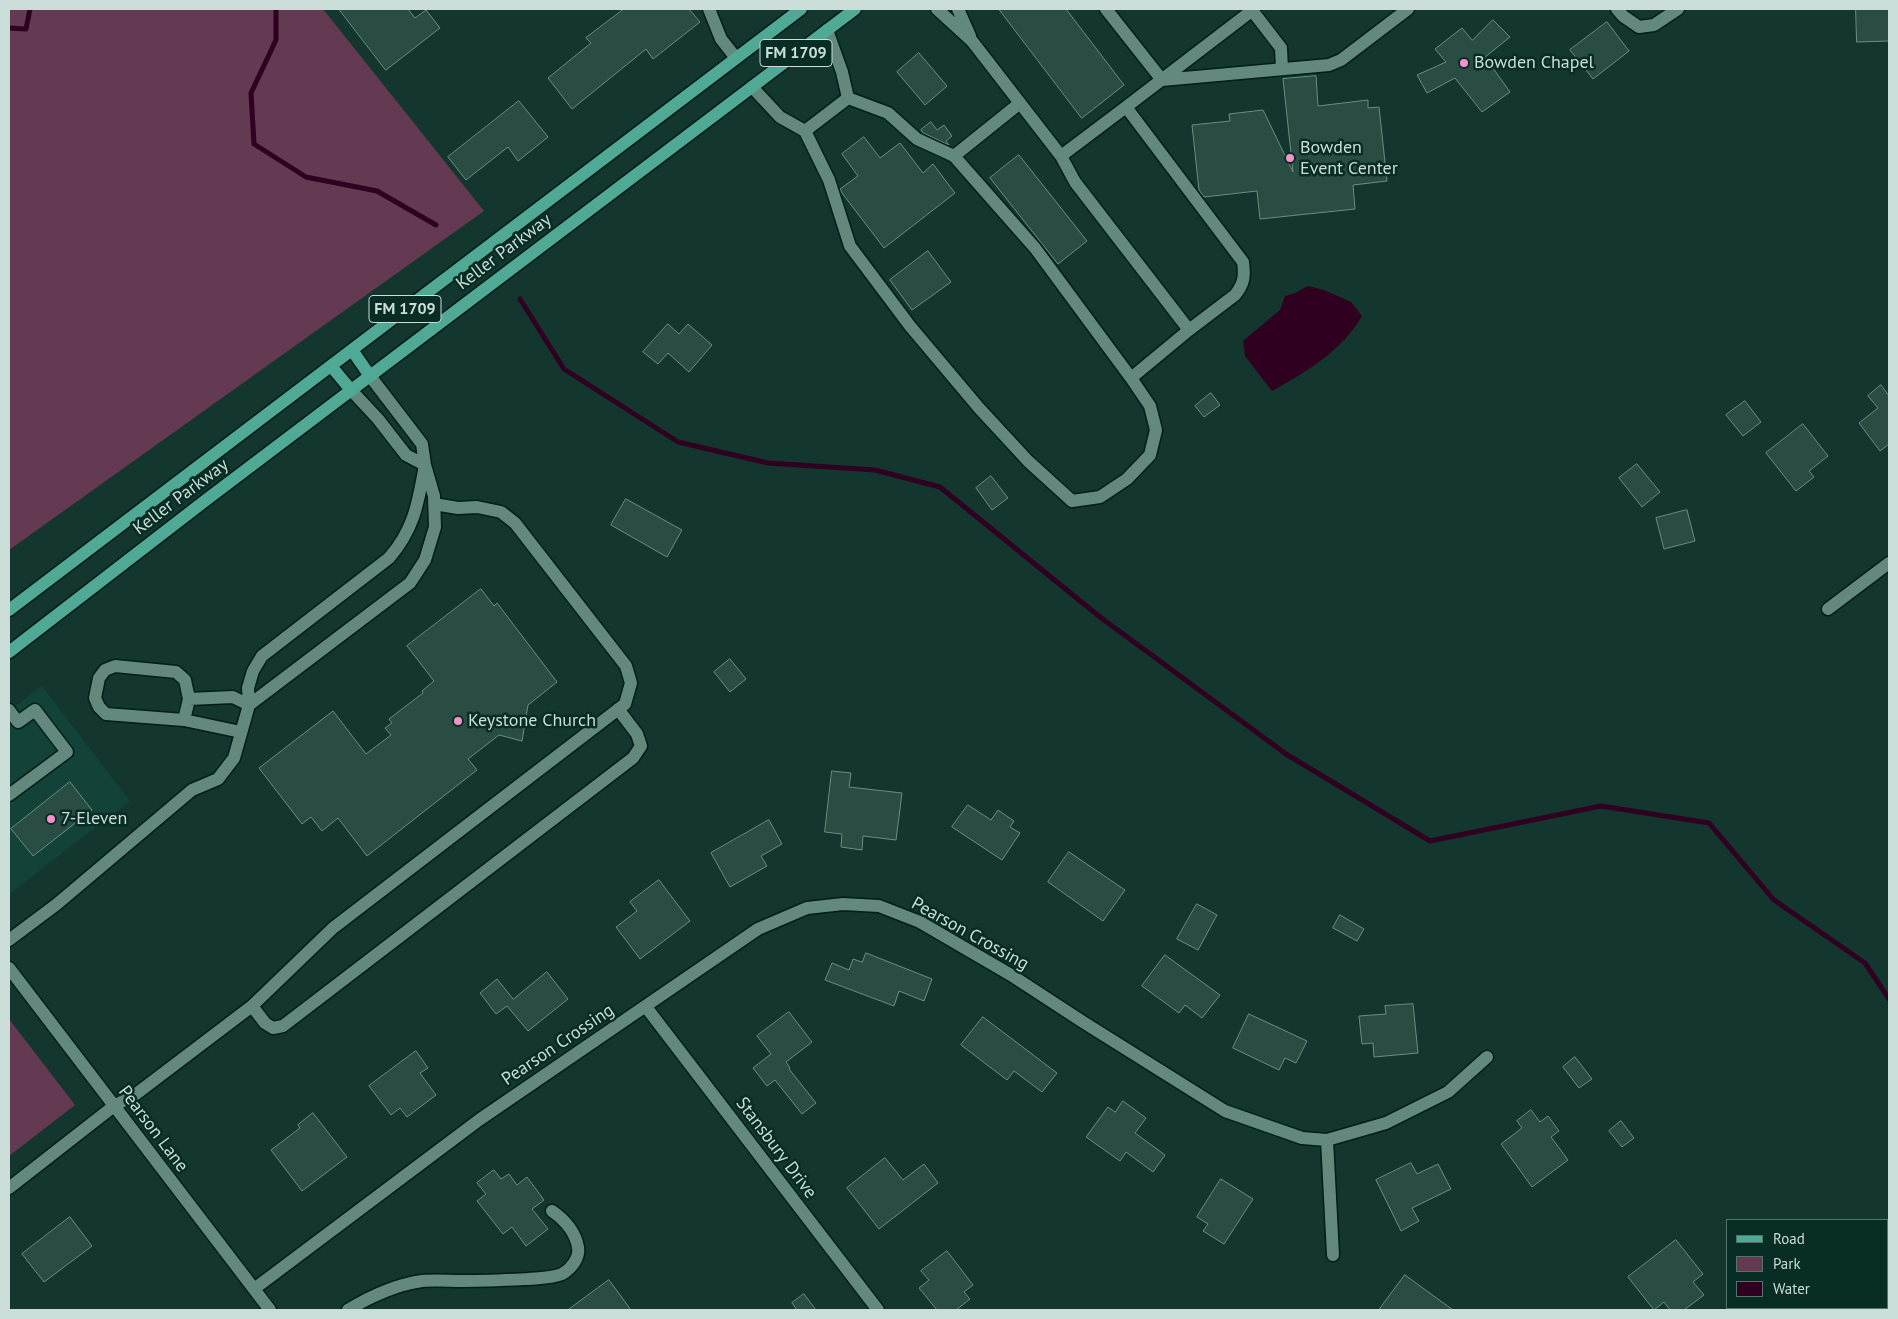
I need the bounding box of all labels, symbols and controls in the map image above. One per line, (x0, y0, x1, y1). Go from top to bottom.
road number: FM 1709 (760, 40, 832, 66)
place label: Bowden Chapel (1474, 52, 1594, 74)
marker: Bowden Chapel (1458, 57, 1470, 69)
place label: Bowden Event Center (1300, 137, 1398, 180)
marker: Bowden Event Center (1284, 152, 1296, 164)
street label: Keller Parkway (452, 209, 556, 295)
road number: FM 1709 (369, 296, 441, 322)
street label: Keller Parkway (129, 454, 233, 540)
place label: Keystone Church (468, 710, 596, 732)
marker: Keystone Church (452, 715, 464, 727)
place label: 7-Eleven (61, 808, 127, 830)
marker: 7-Eleven (45, 813, 57, 825)
street label: Pearson Crossing (908, 893, 1032, 975)
street label: Pearson Crossing (498, 999, 618, 1091)
street label: Pearson Lane (114, 1082, 192, 1176)
street label: Stansbury Drive (731, 1093, 821, 1203)
legend (1726, 1219, 1888, 1309)
text: Road (1773, 1229, 1805, 1248)
text: Park (1773, 1254, 1801, 1273)
text: Water (1773, 1279, 1810, 1298)

